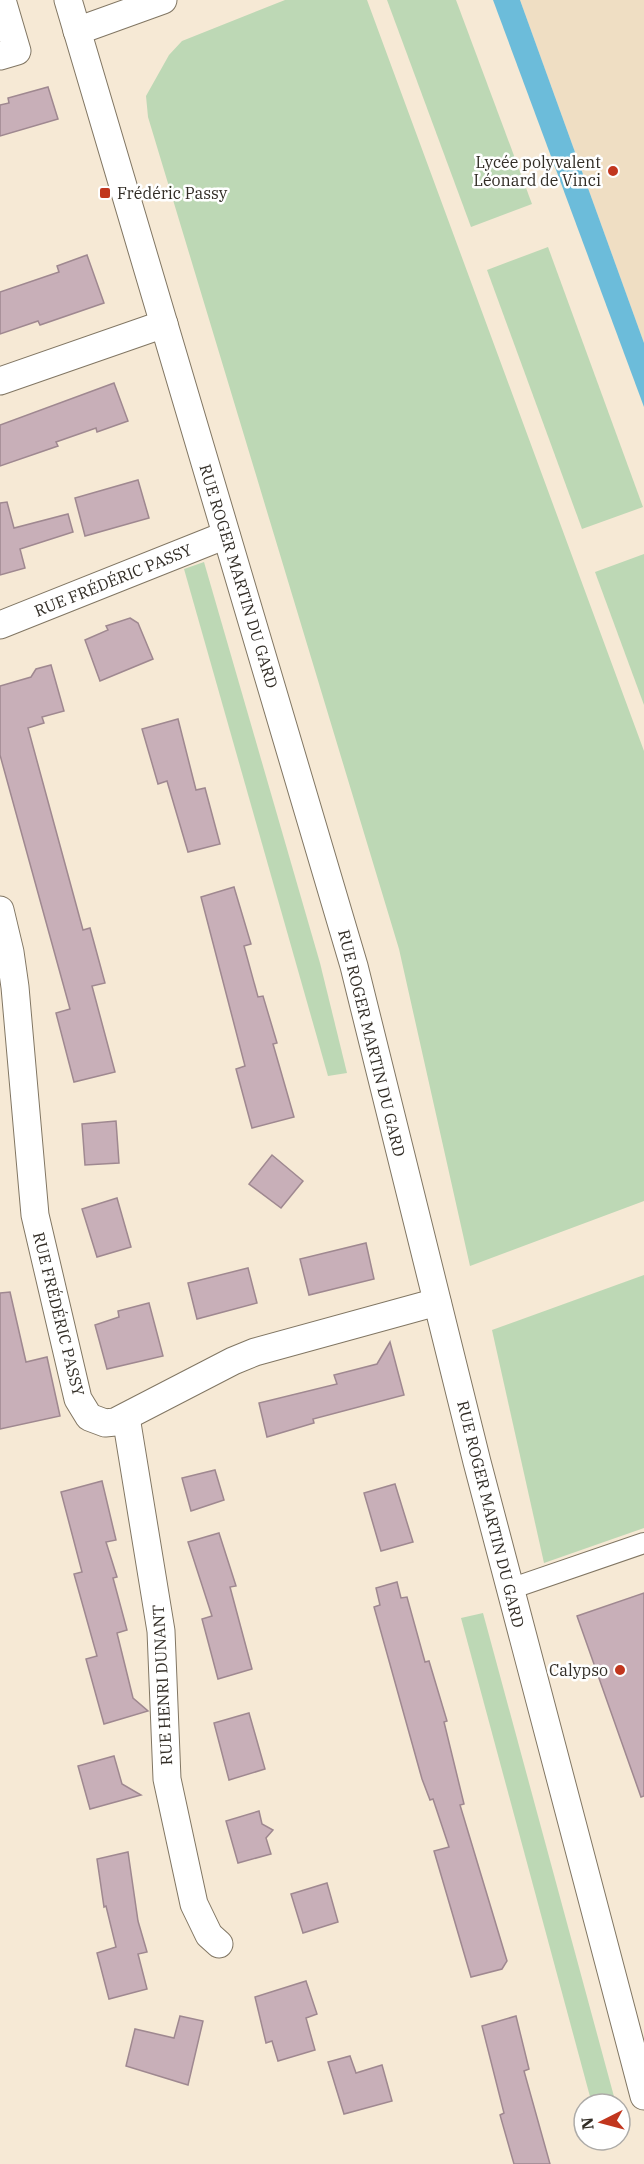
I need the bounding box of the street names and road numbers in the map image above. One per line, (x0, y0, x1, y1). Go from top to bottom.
street label: RUE ROGER MARTIN DU GARD (195, 461, 283, 691)
street label: RUE FRÉDÉRIC PASSY (31, 538, 195, 621)
street label: RUE ROGER MARTIN DU GARD (334, 927, 410, 1159)
street label: RUE FRÉDÉRIC PASSY (29, 1230, 90, 1398)
street label: RUE ROGER MARTIN DU GARD (453, 1398, 529, 1630)
street label: RUE HENRI DUNANT (148, 1604, 176, 1766)

